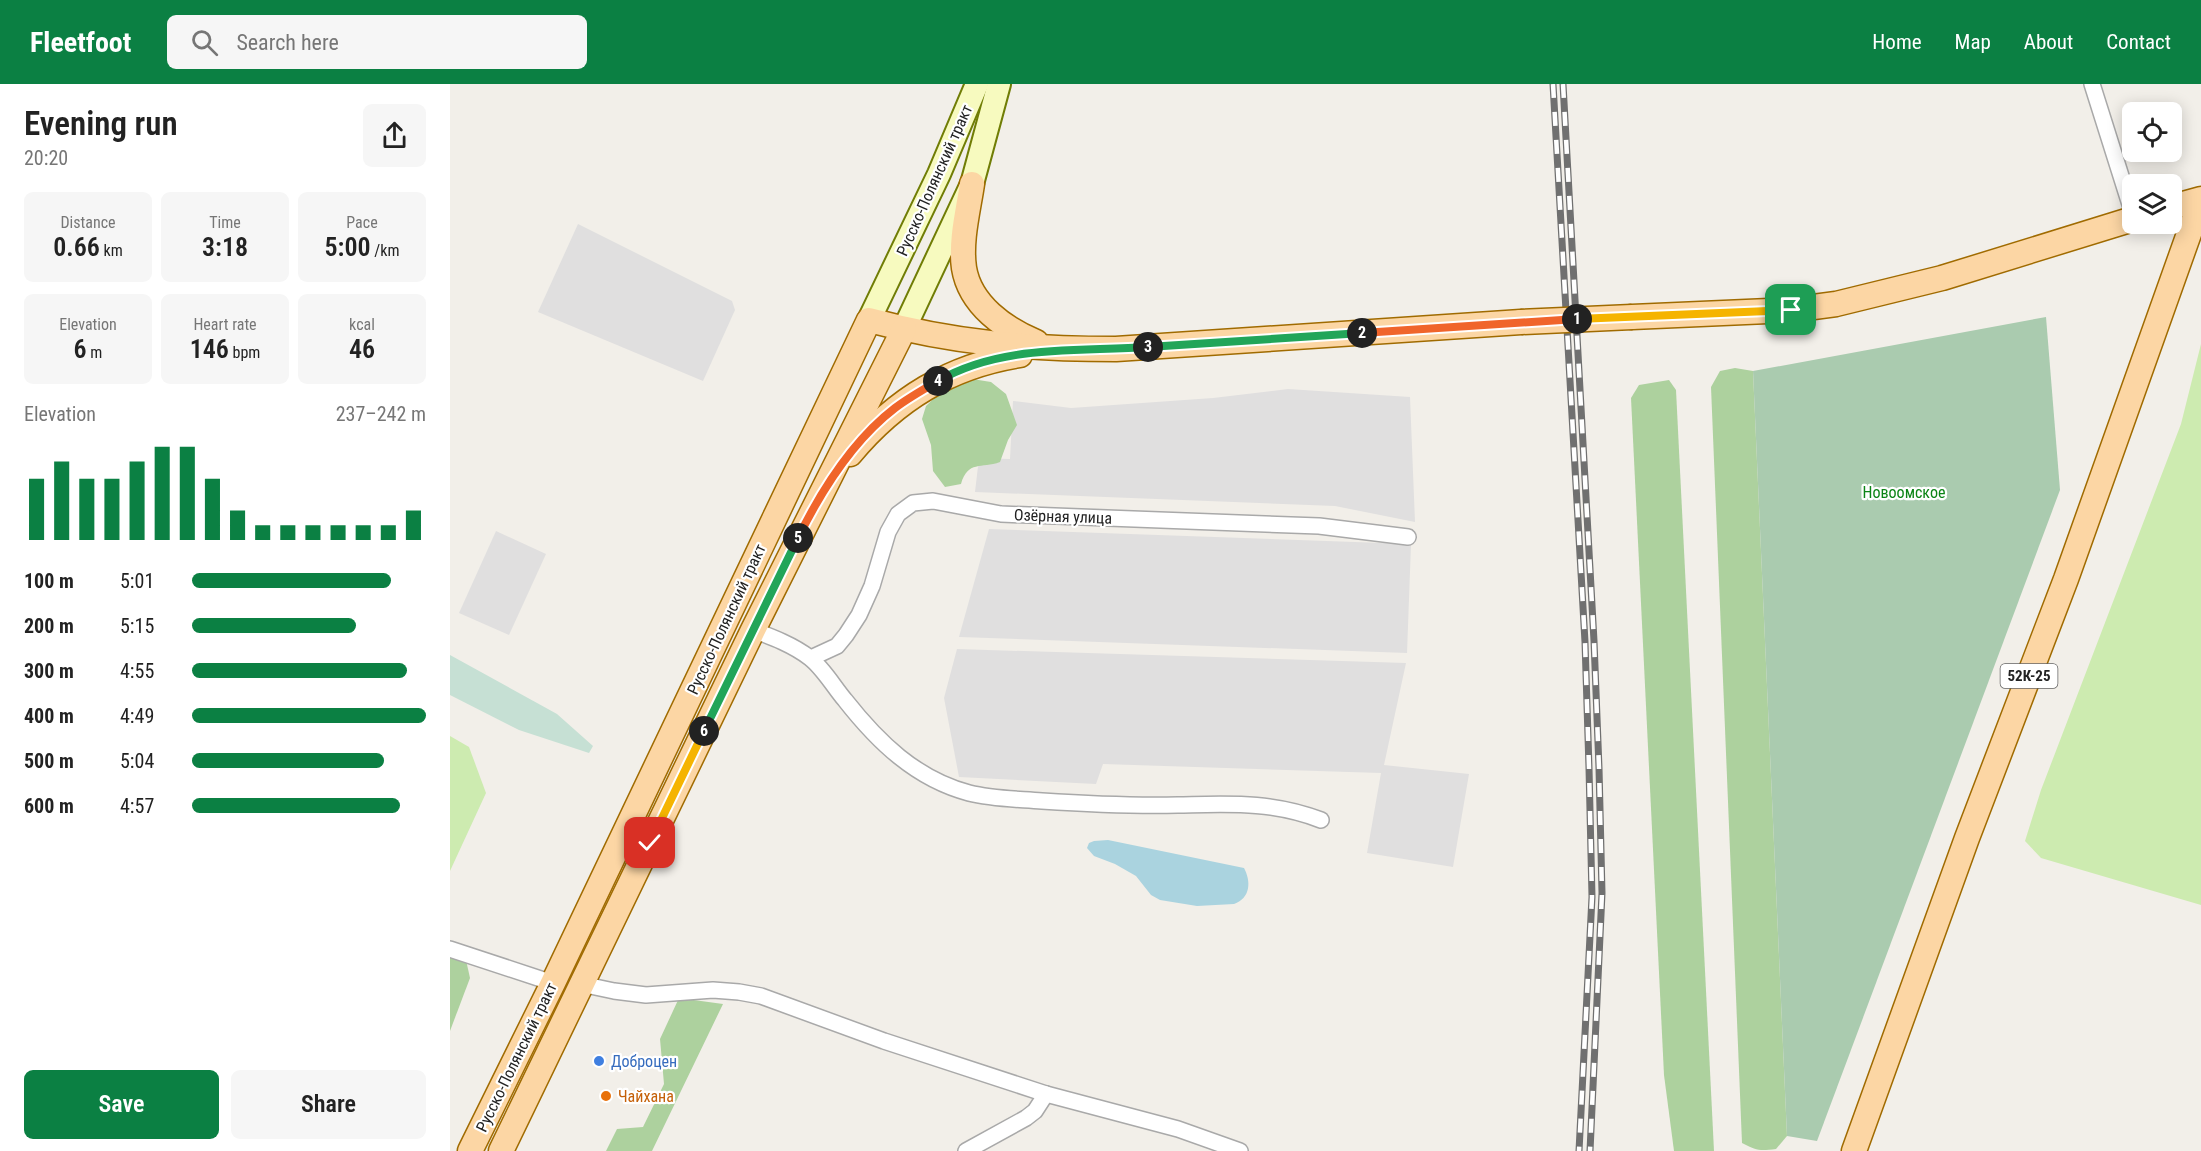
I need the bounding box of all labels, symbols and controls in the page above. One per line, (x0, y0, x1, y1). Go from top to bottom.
search box (167, 15, 587, 69)
text: Fleetfoot (30, 26, 131, 59)
icon: search (188, 26, 221, 59)
text: Search here (236, 30, 339, 55)
text: Home (1872, 30, 1922, 54)
text: Map (1955, 30, 1991, 54)
text: About (2024, 30, 2073, 54)
text: Contact (2106, 30, 2171, 54)
street label: Русско-Полянский тракт (893, 101, 976, 259)
map controls (2122, 102, 2182, 234)
button: locate (2122, 102, 2182, 162)
text: Evening run (24, 104, 178, 143)
button: share (363, 104, 426, 167)
text: 20:20 (24, 146, 68, 170)
button: layers (2122, 174, 2182, 234)
text: Distance (60, 213, 116, 232)
text: Time (209, 213, 241, 232)
text: Pace (346, 213, 378, 232)
text: 0.66 (53, 232, 100, 262)
text: 3:18 (202, 232, 248, 262)
text: 5:00 (325, 232, 371, 262)
text: km (100, 241, 123, 260)
text: /km (371, 241, 399, 260)
pin (1765, 284, 1816, 335)
icon: arrive (1774, 293, 1807, 326)
pin: 1 (1562, 304, 1592, 334)
text: 1 (1573, 309, 1581, 328)
text: Elevation (59, 315, 117, 334)
text: Heart rate (193, 315, 257, 334)
text: kcal (349, 315, 375, 334)
pin: 2 (1347, 318, 1377, 348)
text: 2 (1358, 323, 1366, 342)
pin: 3 (1133, 332, 1163, 362)
text: 6 (74, 334, 87, 364)
text: 146 (190, 334, 229, 364)
text: 46 (349, 334, 375, 364)
text: 3 (1144, 337, 1152, 356)
text: m (87, 343, 102, 362)
text: bpm (229, 343, 260, 362)
pin: 4 (923, 366, 953, 396)
text: 4 (934, 371, 942, 390)
text: Elevation (24, 402, 96, 426)
text: 237–242 m (336, 402, 426, 426)
park label: Новоомское (1863, 483, 1945, 502)
street label: Озёрная улица (1014, 505, 1112, 528)
pin: 5 (783, 523, 813, 553)
text: 5 (794, 528, 802, 547)
street label: Русско-Полянский тракт (683, 541, 770, 697)
text: 100 m (24, 569, 74, 593)
text: 5:01 (120, 569, 154, 593)
text: 200 m (24, 614, 74, 638)
text: 5:15 (120, 614, 154, 638)
text: 300 m (24, 659, 74, 683)
text: 4:55 (120, 659, 154, 683)
road number: 52К-25 (2000, 664, 2058, 688)
text: 400 m (24, 704, 74, 728)
text: 4:49 (120, 704, 154, 728)
pin: 6 (689, 716, 719, 746)
text: 6 (700, 721, 708, 740)
text: 500 m (24, 749, 74, 773)
text: 5:04 (120, 749, 154, 773)
text: 600 m (24, 794, 74, 818)
text: 4:57 (120, 794, 154, 818)
pin (624, 817, 675, 868)
icon: check (633, 826, 666, 859)
street label: Русско-Полянский тракт (472, 979, 561, 1135)
place label: Доброцен (611, 1052, 677, 1071)
marker: Доброцен (592, 1054, 606, 1068)
button: Save (24, 1070, 219, 1139)
button: Share (231, 1070, 426, 1139)
place label: Чайхана (618, 1087, 674, 1106)
marker: Чайхана (599, 1089, 613, 1103)

